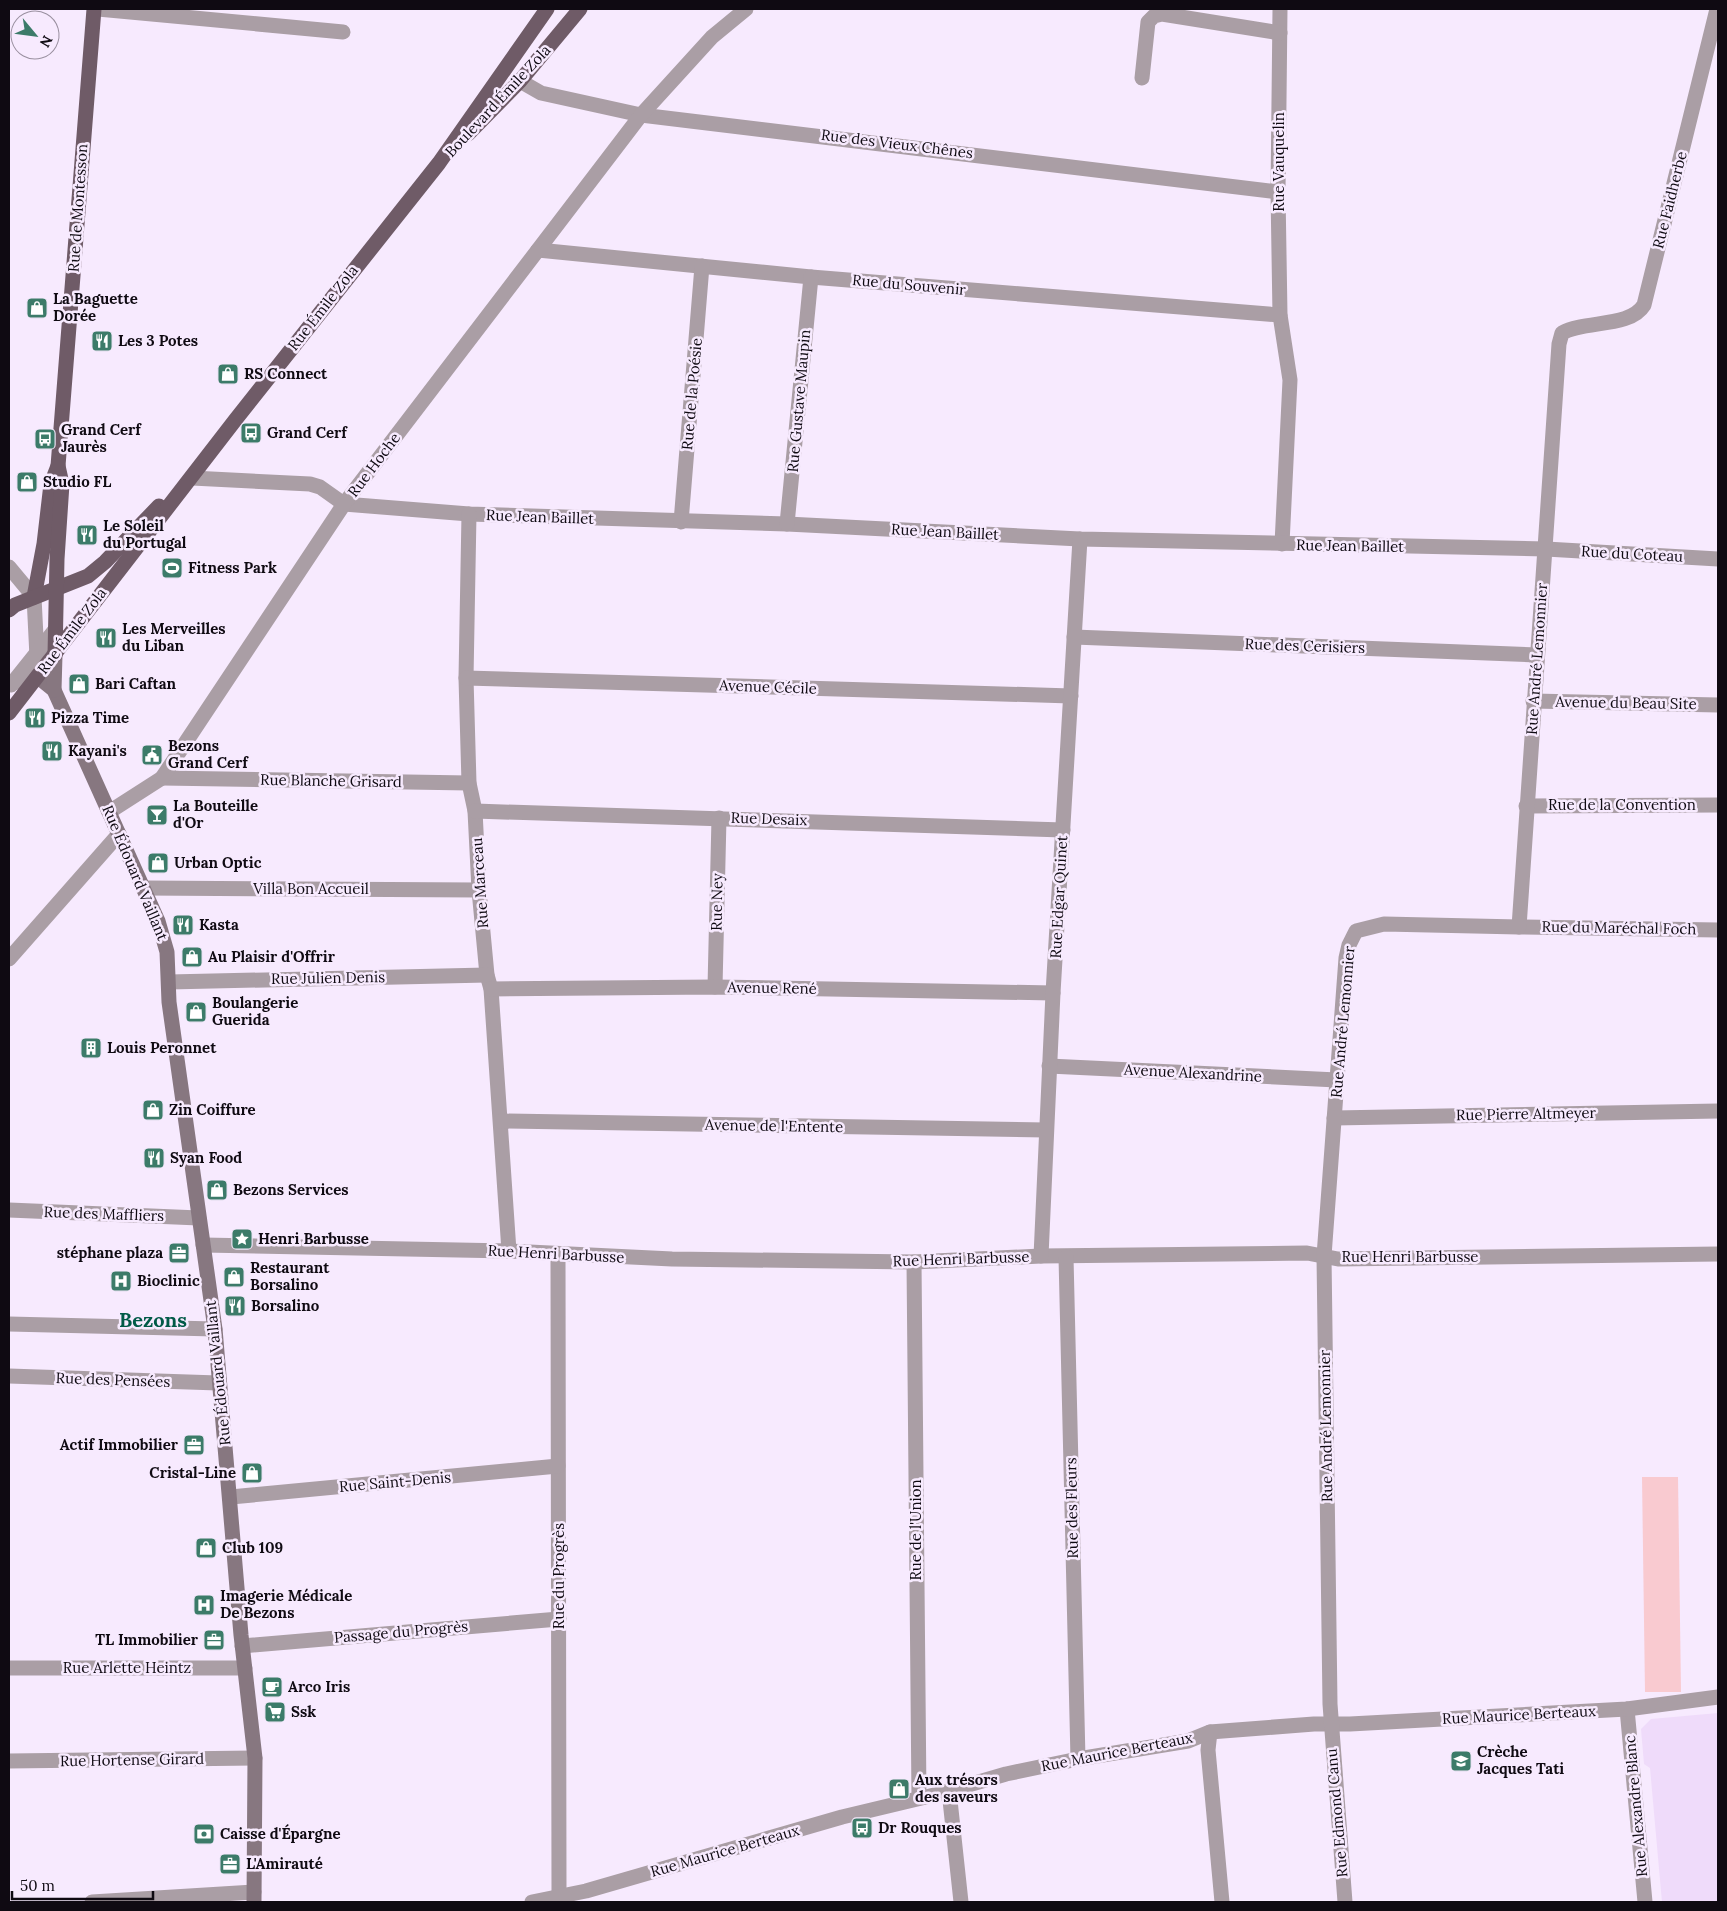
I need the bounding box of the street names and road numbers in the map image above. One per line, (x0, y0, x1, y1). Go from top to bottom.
street label: Boulevard Émile Zola (441, 40, 555, 161)
street label: Rue Vauquelin (1269, 112, 1288, 212)
street label: Rue des Vieux Chênes (820, 125, 974, 162)
street label: Rue de Montesson (64, 143, 91, 273)
street label: Rue Faidherbe (1648, 149, 1691, 250)
street label: Rue Émile Zola (283, 261, 362, 354)
street label: Rue du Souvenir (851, 270, 967, 299)
street label: Rue Gustave Maupin (783, 329, 814, 473)
street label: Rue de la Poésie (677, 337, 706, 451)
street label: Rue Hoche (343, 429, 404, 501)
street label: Rue Jean Baillet (486, 505, 594, 528)
street label: Rue Jean Baillet (891, 519, 1000, 544)
street label: Rue Jean Baillet (1296, 535, 1404, 556)
street label: Rue du Coteau (1581, 541, 1684, 566)
street label: Rue André Lemonnier (1522, 582, 1551, 736)
street label: Rue Émile Zola (33, 584, 110, 678)
street label: Rue des Cerisiers (1244, 634, 1366, 657)
street label: Avenue Cécile (718, 675, 817, 698)
street label: Avenue du Beau Site (1554, 692, 1697, 713)
street label: Rue Blanche Grisard (260, 770, 402, 791)
street label: Rue de la Convention (1548, 795, 1696, 814)
street label: Rue Édouard Vaillant (98, 802, 173, 944)
street label: Rue Desaix (730, 808, 808, 829)
street label: Rue Edgar Quinet (1046, 835, 1071, 959)
street label: Rue Marceau (467, 837, 492, 929)
street label: Rue Ney (706, 873, 727, 931)
street label: Villa Bon Accueil (252, 879, 369, 898)
street label: Rue du Maréchal Foch (1541, 917, 1697, 938)
street label: Rue André Lemonnier (1326, 945, 1359, 1099)
street label: Rue Julien Denis (271, 967, 385, 988)
street label: Avenue René (726, 977, 817, 998)
street label: Avenue Alexandrine (1123, 1059, 1262, 1086)
street label: Rue Pierre Altmeyer (1456, 1103, 1597, 1124)
street label: Avenue de l'Entente (704, 1115, 843, 1136)
street label: Rue des Maffliers (43, 1202, 165, 1225)
street label: Rue Henri Barbusse (487, 1240, 625, 1267)
street label: Rue Henri Barbusse (892, 1247, 1030, 1270)
street label: Rue Henri Barbusse (1342, 1247, 1478, 1266)
street label: Rue Édouard Vaillant (200, 1299, 235, 1446)
street label: Rue André Lemonnier (1315, 1349, 1336, 1502)
street label: Rue des Pensées (55, 1368, 171, 1391)
street label: Rue des Fleurs (1061, 1457, 1082, 1559)
street label: Rue Saint-Denis (338, 1467, 452, 1496)
street label: Rue de l'Union (906, 1479, 925, 1581)
street label: Rue du Progrès (549, 1523, 568, 1629)
street label: Passage du Progrès (333, 1616, 469, 1647)
street label: Rue Arlette Heintz (63, 1658, 191, 1677)
street label: Rue Maurice Berteaux (1442, 1701, 1596, 1728)
street label: Rue Maurice Berteaux (1039, 1727, 1194, 1776)
street label: Rue Alexandre Blanc (1620, 1734, 1651, 1878)
street label: Rue Edmond Canu (1321, 1748, 1352, 1878)
street label: Rue Hortense Girard (60, 1749, 204, 1770)
street label: Rue Maurice Berteaux (648, 1820, 802, 1881)

